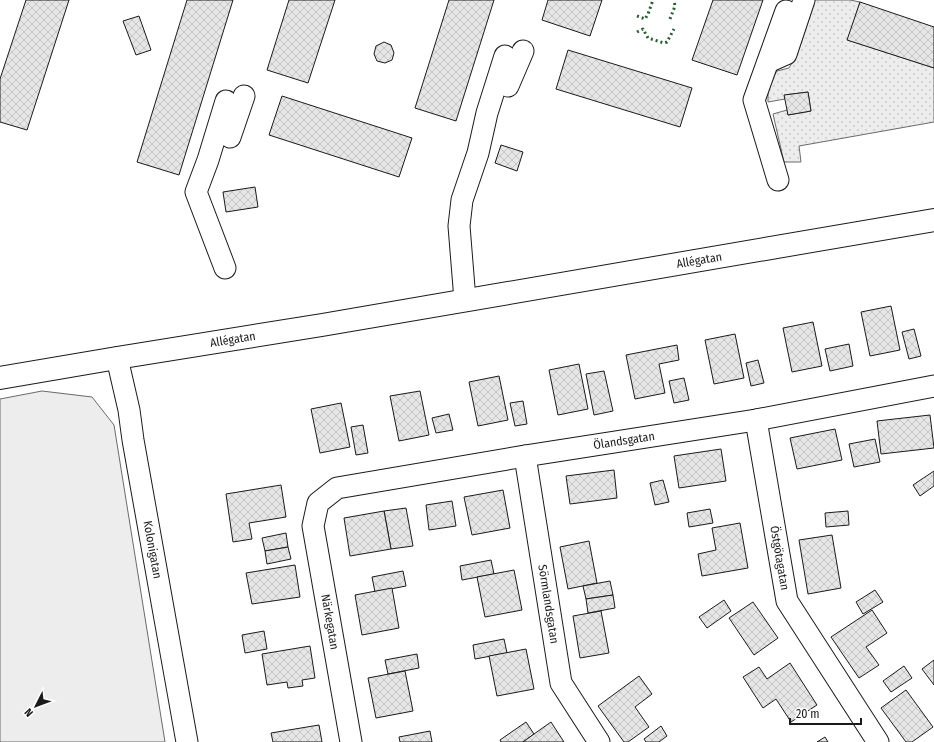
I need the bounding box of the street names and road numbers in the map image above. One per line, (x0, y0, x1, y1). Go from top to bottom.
street label: Allégatan (675, 250, 723, 271)
street label: Allégatan (209, 329, 257, 350)
street label: Ölandsgatan (592, 429, 656, 452)
street label: Kolonigatan (141, 520, 165, 580)
street label: Östgötagatan (767, 524, 792, 591)
street label: Sörmlandsgatan (535, 564, 562, 645)
street label: Närkegatan (318, 593, 342, 651)

